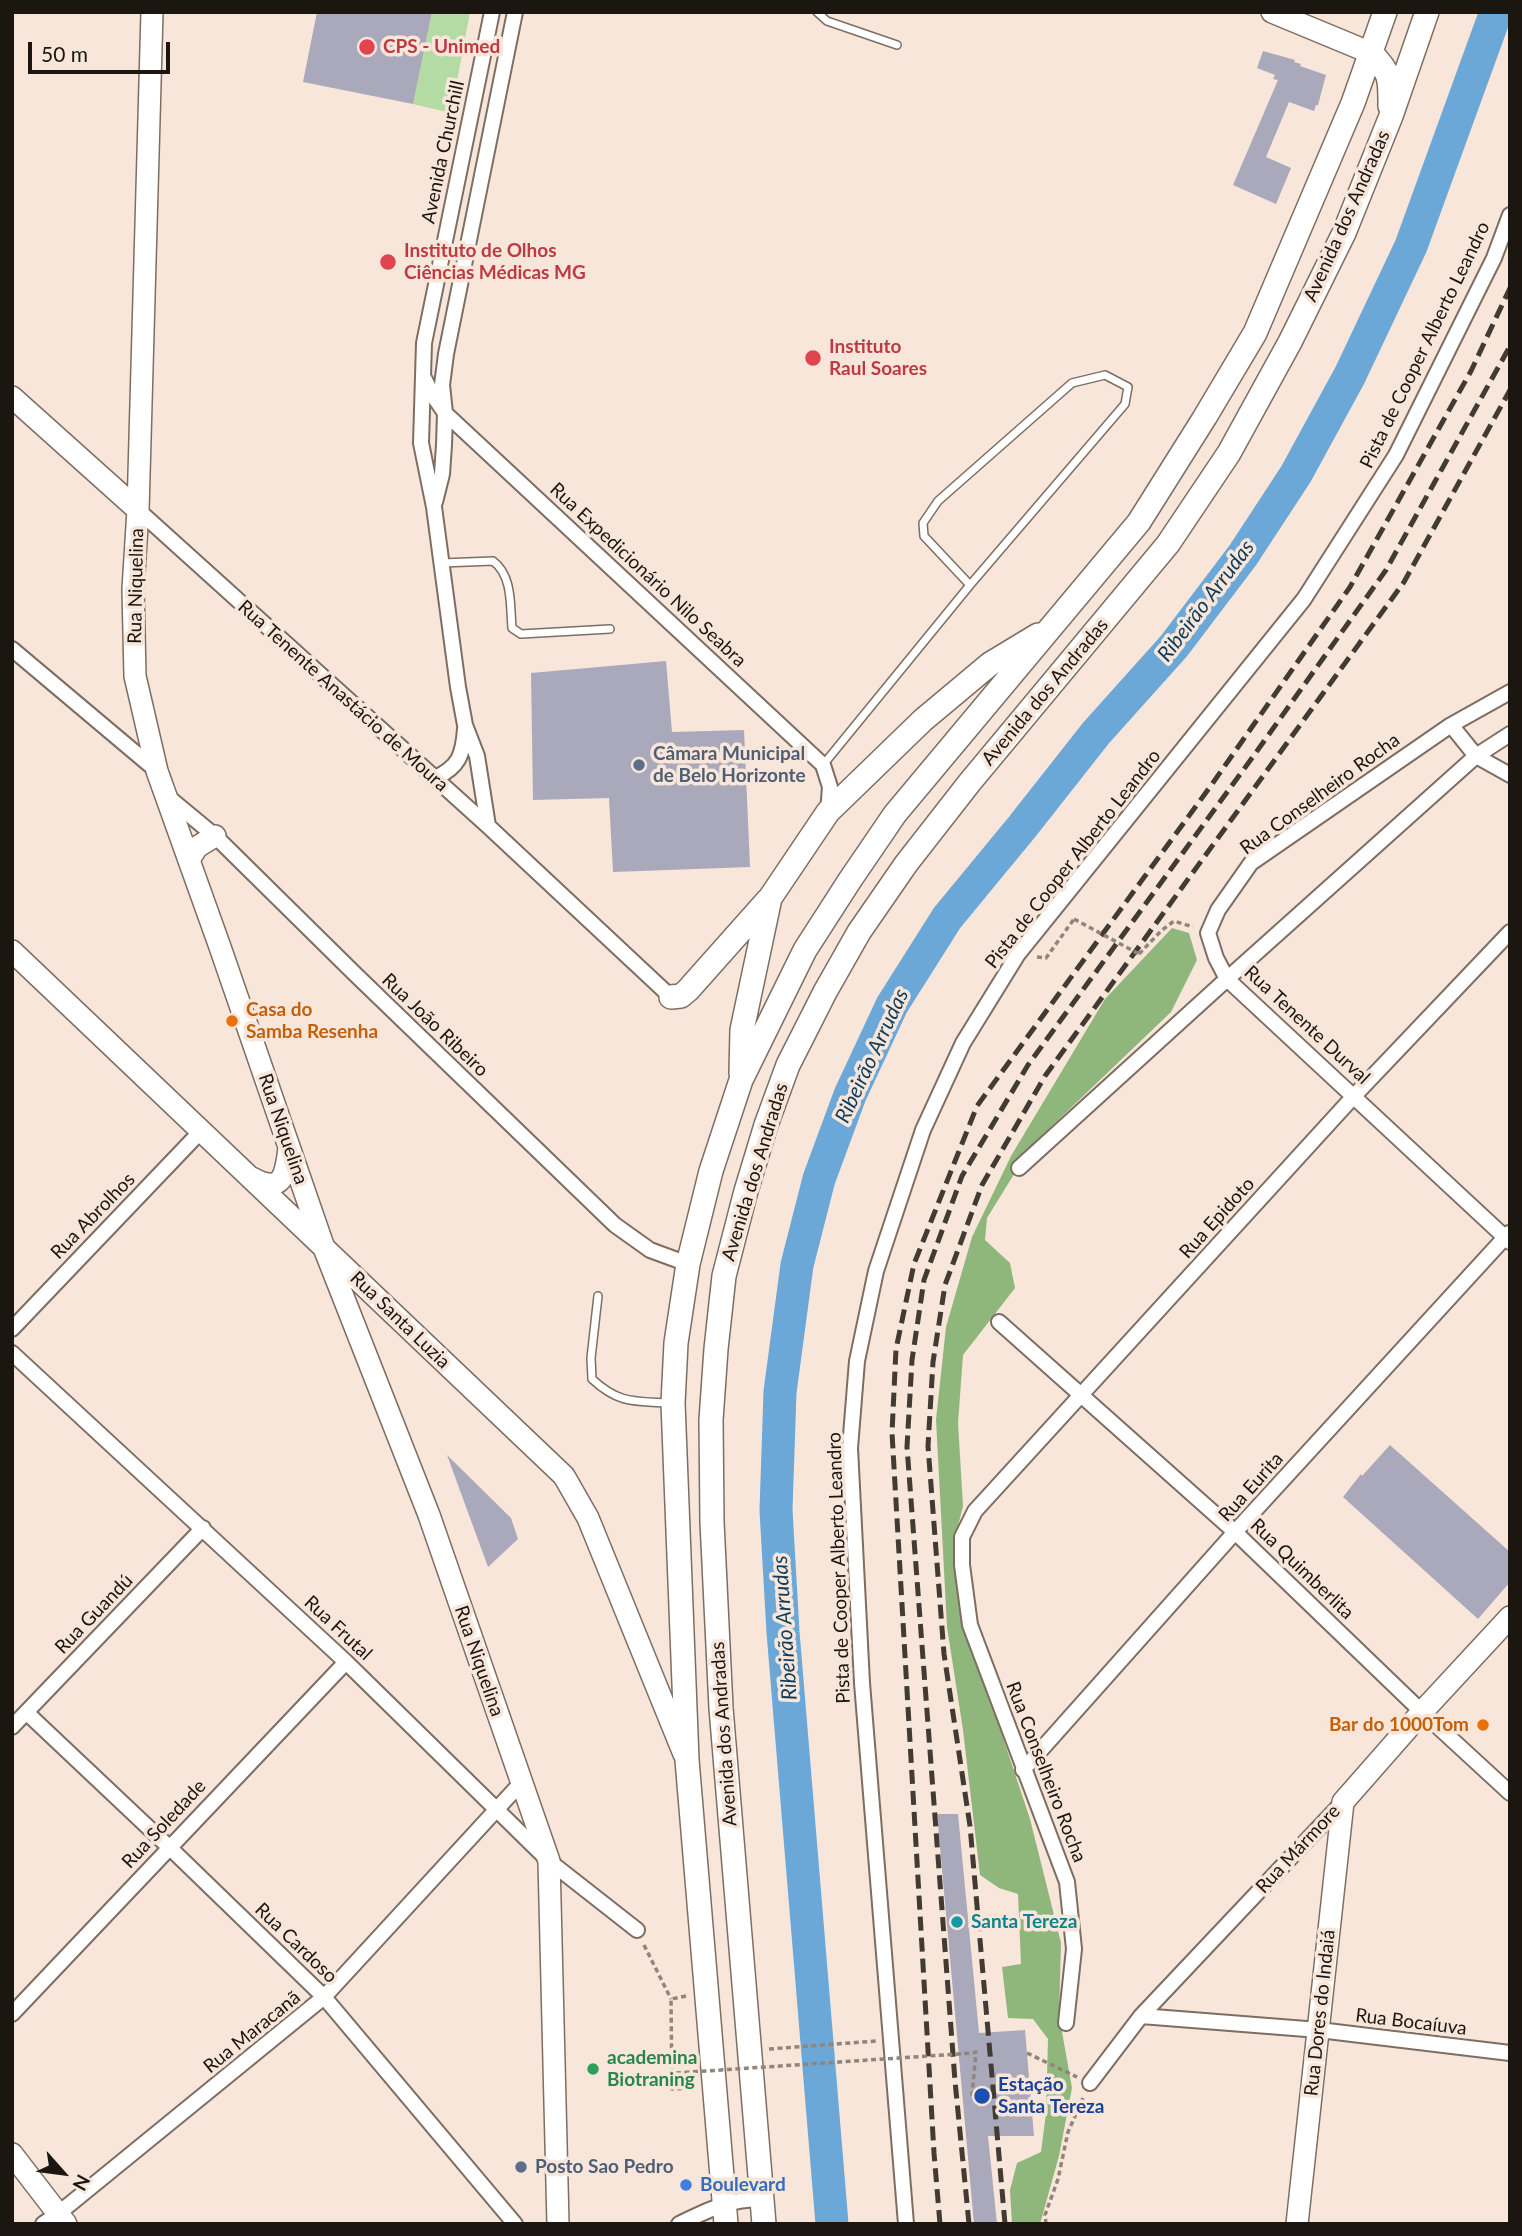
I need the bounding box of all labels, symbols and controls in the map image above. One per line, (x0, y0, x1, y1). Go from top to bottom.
scale bar (32, 28, 173, 72)
place label: CPS - Unimed (383, 36, 500, 58)
marker: CPS - Unimed (357, 37, 377, 57)
text: 50 m (41, 41, 88, 66)
street label: Avenida Churchill (417, 79, 469, 225)
street label: Avenida dos Andradas (1299, 127, 1395, 305)
street label: Pista de Cooper Alberto Leandro (1355, 218, 1495, 472)
place label: Instituto de Olhos Ciências Médicas MG (404, 240, 586, 284)
marker: Instituto de Olhos Ciências Médicas MG (378, 252, 398, 272)
place label: Instituto Raul Soares (829, 336, 927, 380)
marker: Instituto Raul Soares (803, 348, 823, 368)
street label: Rua Expedicionário Nilo Seabra (545, 478, 751, 672)
street label: Rua Niquelina (124, 528, 148, 644)
water label: Ribeirão Arrudas (1152, 536, 1260, 666)
street label: Rua Tenente Anastácio de Moura (233, 595, 453, 797)
street label: Avenida dos Andradas (977, 614, 1113, 770)
street label: Rua Conselheiro Rocha (1236, 728, 1404, 860)
place label: Câmara Municipal de Belo Horizonte (653, 743, 806, 787)
street label: Pista de Cooper Alberto Leandro (980, 745, 1166, 973)
marker: Câmara Municipal de Belo Horizonte (631, 757, 647, 773)
street label: Rua Tenente Durval (1239, 961, 1375, 1089)
street label: Rua João Ribeiro (377, 969, 493, 1081)
water label: Ribeirão Arrudas (830, 985, 914, 1127)
place label: Casa do Samba Resenha (246, 999, 378, 1043)
marker: Casa do Samba Resenha (224, 1013, 240, 1029)
street label: Rua Niquelina (253, 1071, 313, 1187)
street label: Avenida dos Andradas (717, 1080, 793, 1264)
street label: Rua Abrolhos (46, 1168, 140, 1264)
street label: Rua Epidoto (1175, 1173, 1259, 1263)
street label: Rua Santa Luzia (345, 1267, 455, 1373)
street label: Pista de Cooper Alberto Leandro (823, 1432, 855, 1704)
street label: Rua Eurita (1214, 1448, 1288, 1526)
street label: Rua Quimberlita (1245, 1514, 1359, 1624)
water label: Ribeirão Arrudas (767, 1555, 803, 1701)
street label: Rua Guandú (50, 1569, 138, 1659)
street label: Rua Frutal (299, 1591, 377, 1665)
street label: Rua Niquelina (449, 1603, 509, 1719)
street label: Avenida dos Andradas (706, 1641, 742, 1827)
street label: Rua Conselheiro Rocha (1001, 1678, 1091, 1866)
place label: Bar do 1000Tom (1329, 1714, 1469, 1736)
marker: Bar do 1000Tom (1475, 1717, 1491, 1733)
street label: Rua Soledade (117, 1775, 211, 1873)
street label: Rua Mármore (1251, 1800, 1345, 1898)
street label: Rua Cardoso (250, 1898, 342, 1988)
place label: Santa Tereza (971, 1911, 1077, 1933)
marker: Santa Tereza (949, 1914, 965, 1930)
street label: Rua Dores do Indaiá (1300, 1929, 1340, 2097)
street label: Rua Maracanã (199, 1986, 305, 2078)
street label: Rua Bocaíuva (1354, 2004, 1468, 2040)
place label: academina Biotraning (607, 2047, 697, 2091)
marker: academina Biotraning (585, 2061, 601, 2077)
place label: Estação Santa Tereza (998, 2074, 1104, 2118)
marker: Estação Santa Tereza (972, 2086, 992, 2106)
north arrow (28, 2138, 98, 2208)
place label: Posto Sao Pedro (535, 2156, 674, 2178)
marker: Posto Sao Pedro (513, 2159, 529, 2175)
text: N (68, 2171, 96, 2195)
place label: Boulevard (700, 2174, 786, 2196)
marker: Boulevard (678, 2177, 694, 2193)

